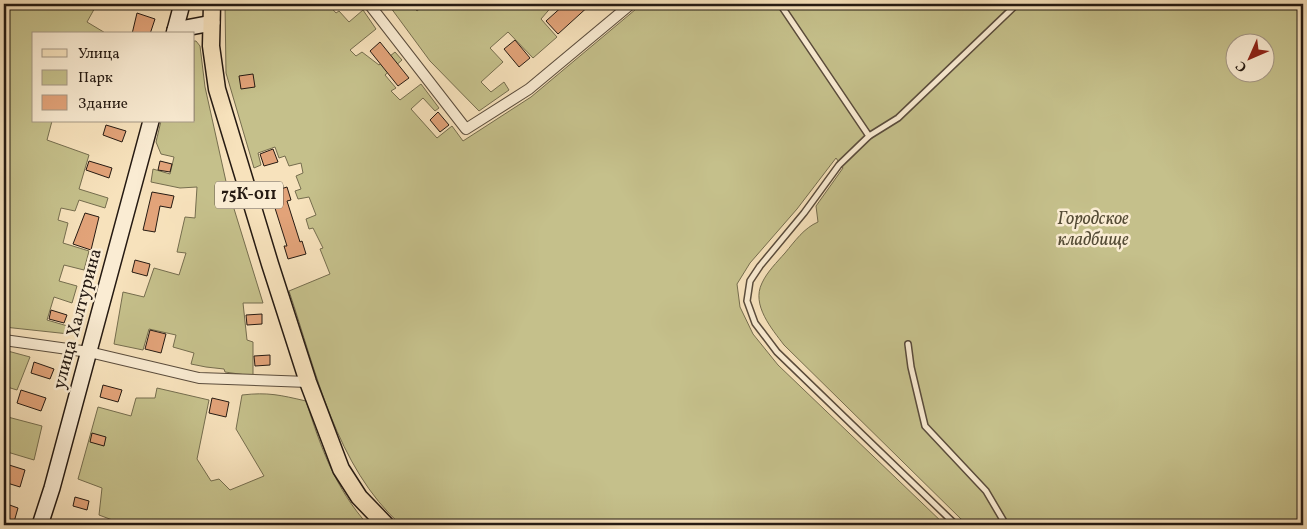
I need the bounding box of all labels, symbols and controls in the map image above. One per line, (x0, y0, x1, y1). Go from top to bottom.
legend (32, 32, 195, 122)
north arrow (1224, 32, 1274, 82)
text: Улица (78, 44, 120, 65)
text: С (1232, 56, 1252, 76)
text: Парк (78, 68, 113, 89)
text: Здание (78, 94, 128, 115)
road number: 75К-011 (215, 182, 283, 208)
park label: Городское кладбище (1057, 207, 1129, 253)
street label: улица Халтурина (47, 246, 109, 392)

